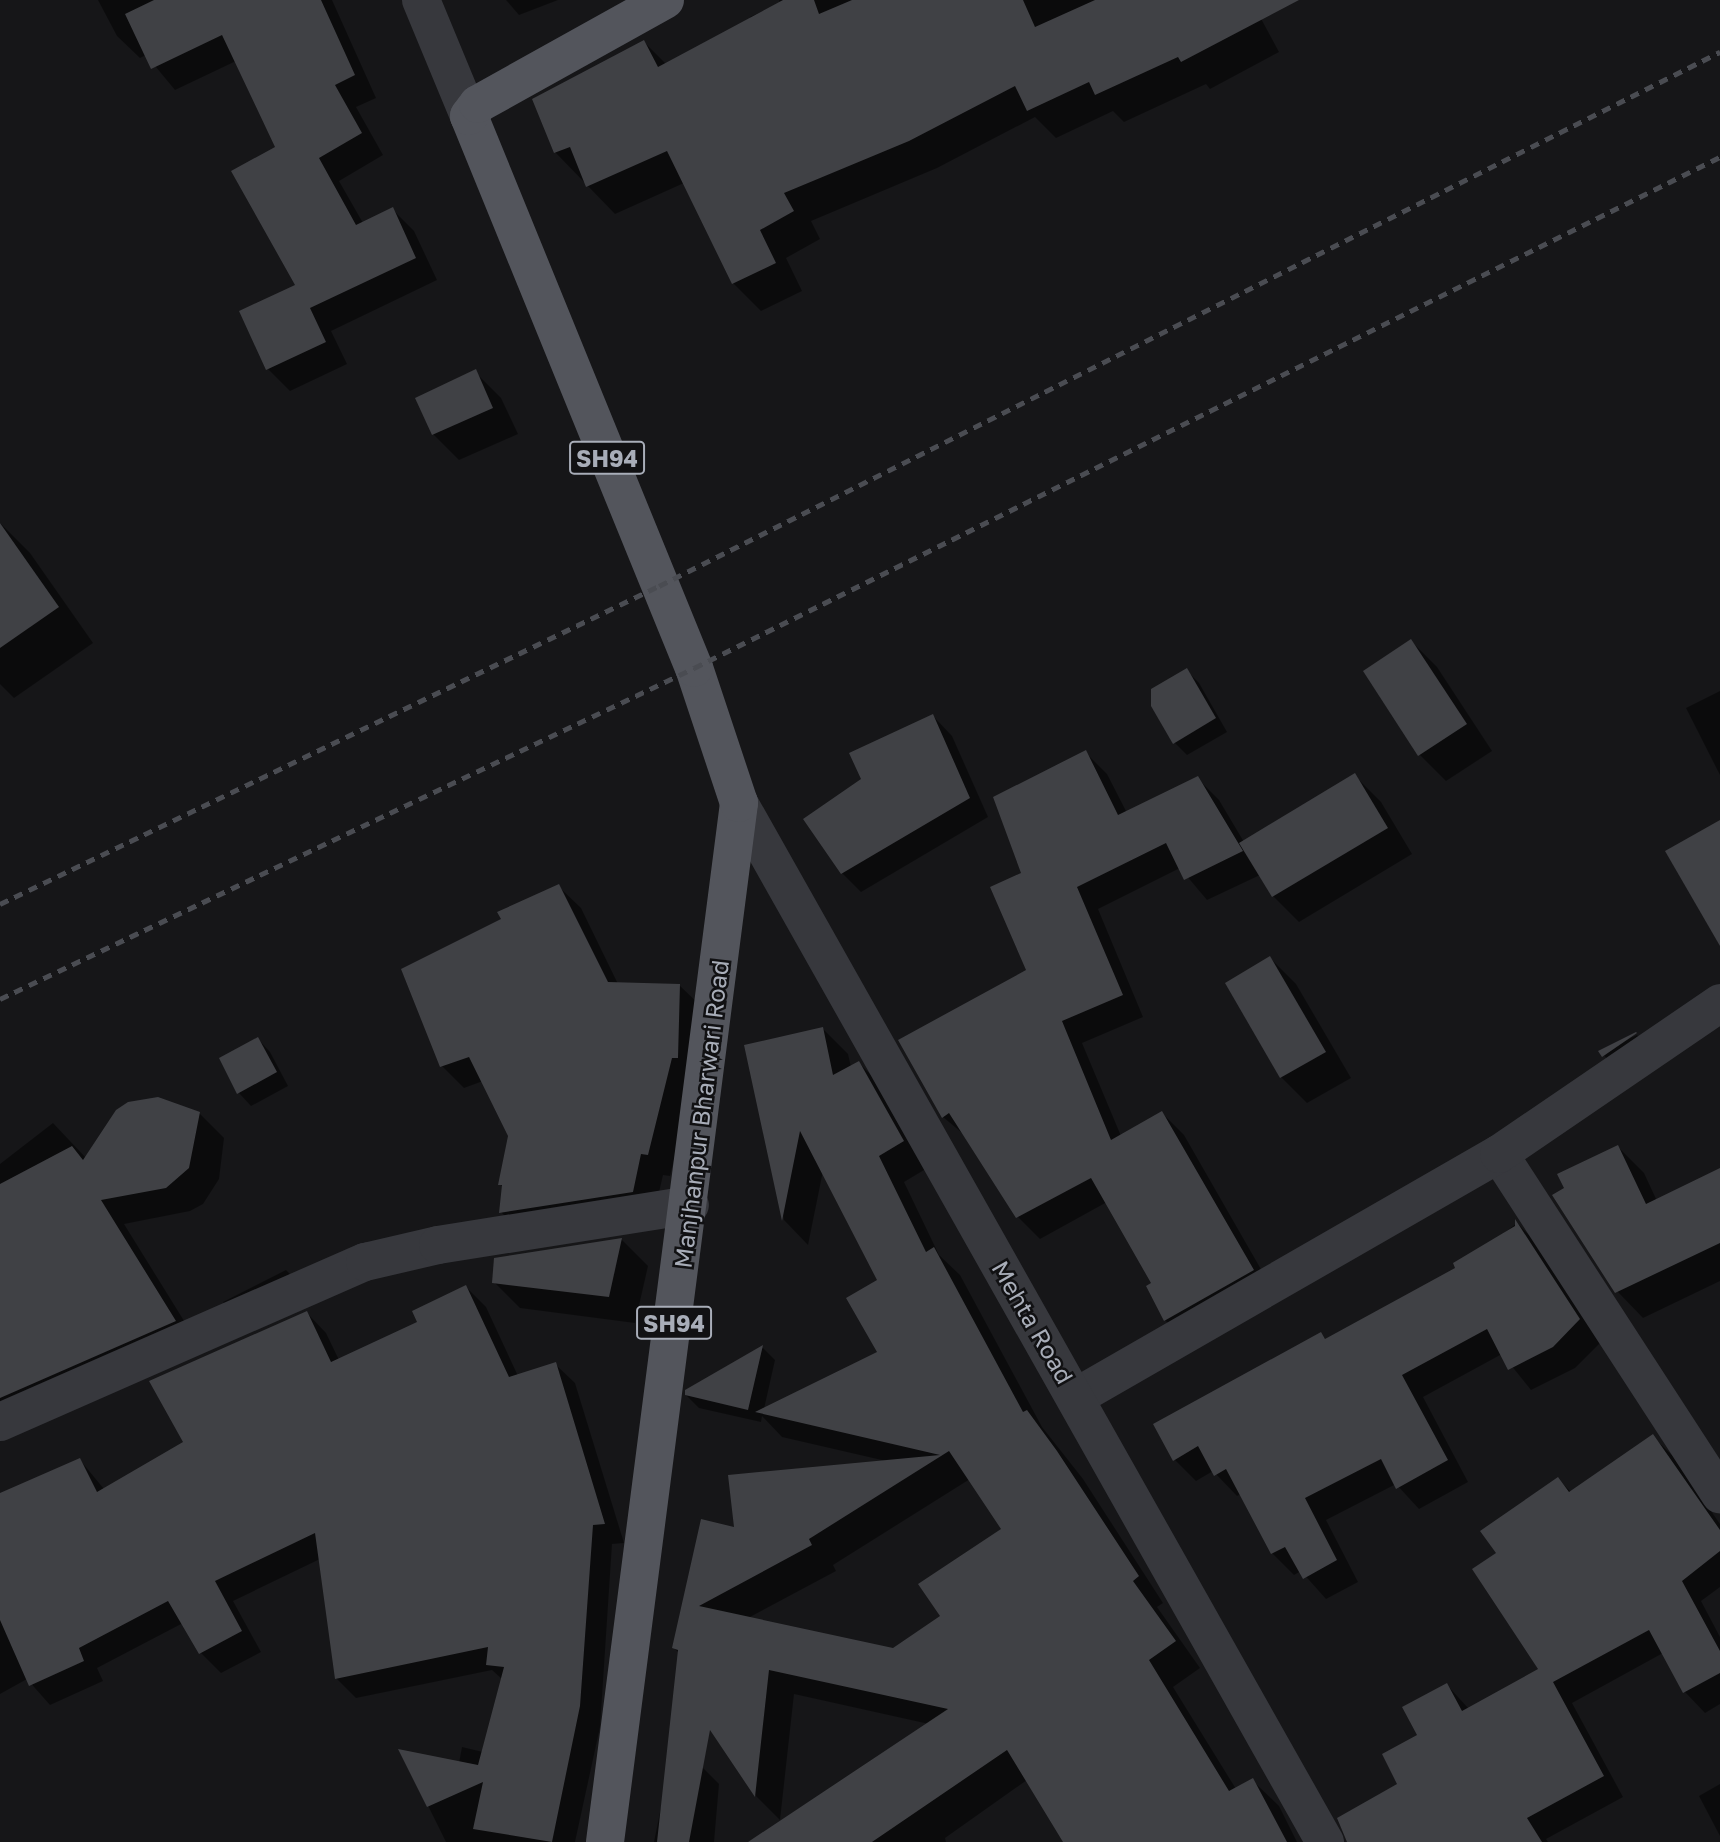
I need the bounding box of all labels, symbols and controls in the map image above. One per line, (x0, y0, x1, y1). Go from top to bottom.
road number: SH94 (568, 438, 646, 478)
street label: Manjhanpur Bharwari Road (668, 958, 734, 1270)
street label: Mehta Road (986, 1255, 1080, 1389)
road number: SH94 (636, 1304, 712, 1342)

